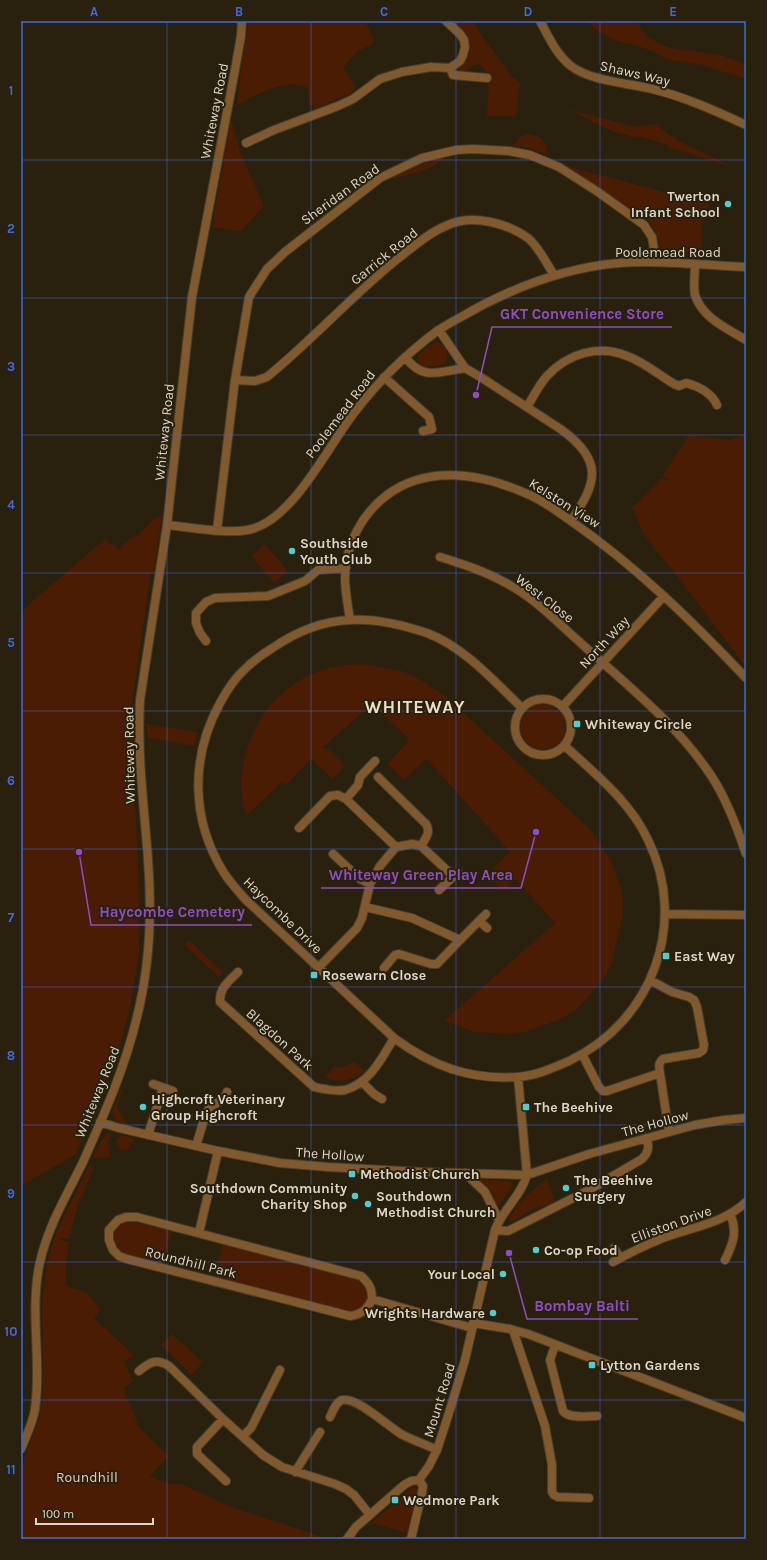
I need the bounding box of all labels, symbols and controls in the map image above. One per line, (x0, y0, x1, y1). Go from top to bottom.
text: A (90, 4, 98, 19)
text: B (235, 4, 243, 19)
text: C (380, 4, 388, 19)
text: D (524, 4, 533, 19)
text: E (669, 4, 677, 19)
street label: Shaws Way (598, 57, 672, 90)
street label: Whiteway Road (197, 62, 232, 161)
text: 1 (9, 83, 13, 98)
street label: Sheridan Road (298, 160, 383, 229)
place label: Twerton Infant School (631, 188, 720, 221)
marker: Twerton Infant School (723, 199, 733, 209)
text: 2 (7, 221, 15, 236)
street label: Garrick Road (347, 224, 421, 289)
street label: Poolemead Road (615, 244, 721, 261)
callout: GKT Convenience Store (492, 300, 672, 327)
text: GKT Convenience Store (500, 305, 664, 323)
text: 3 (7, 359, 15, 374)
street label: Poolemead Road (302, 367, 379, 462)
street label: Whiteway Road (151, 383, 178, 481)
street label: Kelston View (526, 475, 604, 532)
text: 4 (7, 497, 15, 512)
place label: Southside Youth Club (300, 535, 372, 568)
marker: Southside Youth Club (287, 546, 297, 556)
street label: West Close (512, 570, 577, 627)
street label: North Way (576, 612, 633, 672)
text: 5 (7, 635, 15, 650)
district label: WHITEWAY (365, 696, 465, 718)
street label: Whiteway Road (120, 706, 139, 804)
place label: Whiteway Circle (585, 716, 692, 733)
marker: Whiteway Circle (572, 719, 582, 729)
text: 6 (7, 773, 15, 788)
callout: Whiteway Green Play Area (321, 861, 521, 888)
text: Whiteway Green Play Area (329, 866, 513, 884)
street label: Haycombe Drive (240, 873, 326, 957)
callout: Haycombe Cemetery (91, 898, 252, 925)
text: Haycombe Cemetery (99, 903, 245, 921)
text: 7 (8, 910, 15, 925)
place label: East Way (674, 948, 735, 965)
marker: East Way (661, 951, 671, 961)
place label: Rosewarn Close (322, 967, 426, 984)
marker: Rosewarn Close (309, 970, 319, 980)
street label: Blagdon Park (243, 1005, 317, 1074)
street label: Whiteway Road (71, 1044, 124, 1141)
text: 8 (7, 1048, 15, 1063)
place label: Highcroft Veterinary Group Highcroft (151, 1091, 285, 1124)
place label: The Beehive (534, 1099, 613, 1116)
marker: Highcroft Veterinary Group Highcroft (138, 1102, 148, 1112)
marker: The Beehive (521, 1102, 531, 1112)
street label: The Hollow (620, 1106, 690, 1141)
street label: The Hollow (295, 1144, 365, 1165)
place label: Methodist Church (360, 1166, 479, 1183)
marker: Methodist Church (347, 1169, 357, 1179)
place label: The Beehive Surgery (574, 1172, 653, 1205)
place label: Southdown Community Charity Shop (190, 1180, 347, 1213)
marker: The Beehive Surgery (561, 1183, 571, 1193)
text: 9 (7, 1186, 15, 1201)
place label: Southdown Methodist Church (376, 1188, 495, 1221)
marker: Southdown Community Charity Shop (350, 1191, 360, 1201)
marker: Southdown Methodist Church (363, 1199, 373, 1209)
street label: Elliston Drive (629, 1202, 714, 1247)
place label: Co-op Food (544, 1242, 618, 1259)
street label: Roundhill Park (143, 1243, 238, 1282)
marker: Co-op Food (531, 1245, 541, 1255)
place label: Your Local (427, 1266, 495, 1283)
marker: Your Local (498, 1269, 508, 1279)
callout: Bombay Balti (527, 1292, 638, 1319)
text: Bombay Balti (534, 1297, 630, 1315)
place label: Wrights Hardware (365, 1305, 485, 1322)
marker: Wrights Hardware (488, 1308, 498, 1318)
text: 10 (5, 1324, 17, 1339)
place label: Lytton Gardens (600, 1357, 700, 1374)
marker: Lytton Gardens (587, 1360, 597, 1370)
street label: Mount Road (420, 1361, 459, 1440)
text: 11 (6, 1462, 16, 1477)
park label: Roundhill (56, 1469, 118, 1486)
place label: Wedmore Park (403, 1492, 500, 1509)
marker: Wedmore Park (390, 1495, 400, 1505)
scale bar (36, 1500, 153, 1526)
text: 100 m (42, 1507, 74, 1521)

